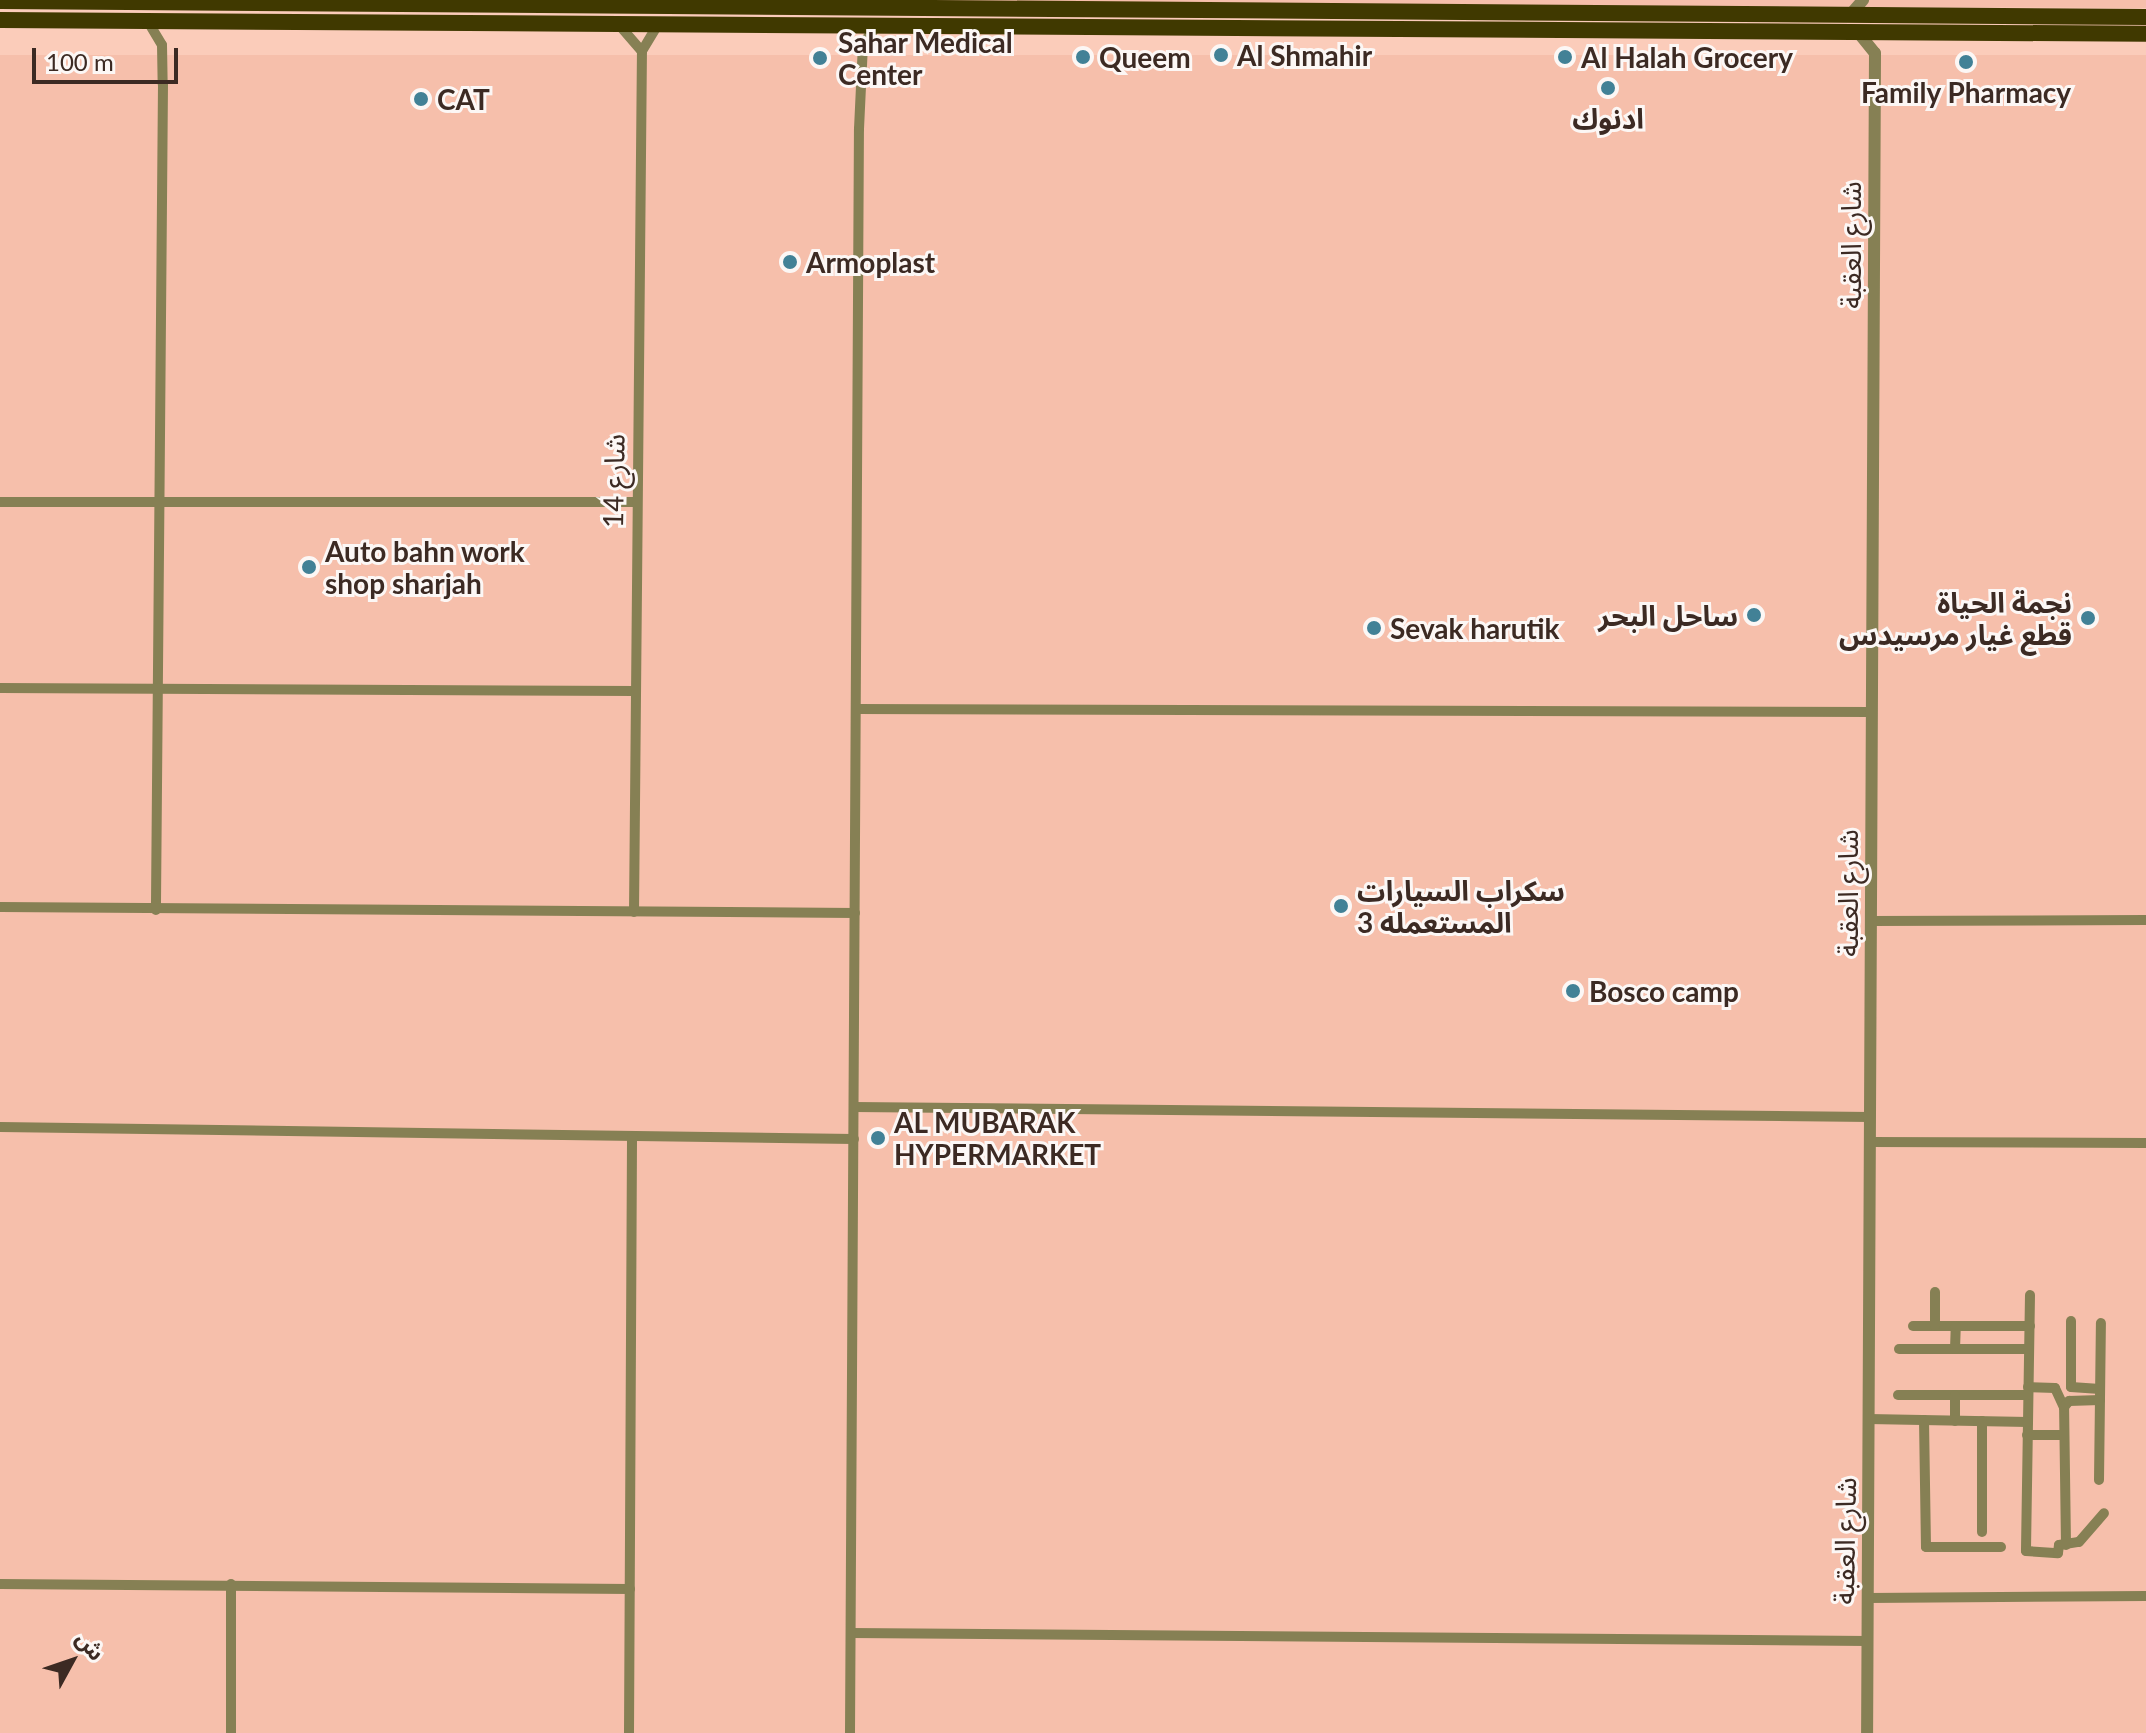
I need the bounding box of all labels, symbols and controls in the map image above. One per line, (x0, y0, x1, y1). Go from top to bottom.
place label: Sahar Medical Center (838, 25, 1013, 91)
scale bar (36, 32, 182, 82)
place label: Al Shmahir (1237, 38, 1372, 72)
place label: Queem (1099, 40, 1191, 74)
place label: Al Halah Grocery (1581, 40, 1793, 74)
marker: Al Shmahir (1212, 46, 1230, 64)
text: 100 m (46, 47, 114, 76)
marker: Sahar Medical Center (809, 47, 831, 69)
marker: Queem (1074, 48, 1092, 66)
marker: Al Halah Grocery (1556, 48, 1574, 66)
marker: Family Pharmacy (1957, 53, 1975, 71)
place label: Family Pharmacy (1861, 75, 2071, 109)
marker: ادنوك (1599, 79, 1617, 97)
place label: CAT (437, 82, 490, 116)
marker: CAT (412, 90, 430, 108)
place label: ادنوك (1572, 101, 1644, 135)
street label: شارع العقبة (1833, 181, 1867, 309)
place label: Armoplast (806, 245, 935, 279)
marker: Armoplast (781, 253, 799, 271)
street label: شارع 14 (595, 434, 631, 528)
place label: Auto bahn work shop sharjah (325, 534, 525, 600)
marker: Auto bahn work shop sharjah (300, 558, 318, 576)
place label: نجمة الحياة قطع غيار مرسيدس (1839, 585, 2072, 651)
place label: ساحل البحر (1598, 598, 1738, 632)
marker: ساحل البحر (1745, 606, 1763, 624)
marker: نجمة الحياة قطع غيار مرسيدس (2079, 609, 2097, 627)
place label: Sevak harutik (1390, 611, 1560, 645)
marker: Sevak harutik (1365, 619, 1383, 637)
street label: شارع العقبة (1830, 829, 1864, 957)
place label: سكراب السيارات المستعمله 3 (1357, 873, 1565, 939)
marker: سكراب السيارات المستعمله 3 (1332, 897, 1350, 915)
place label: Bosco camp (1589, 974, 1739, 1008)
marker: Bosco camp (1564, 982, 1582, 1000)
place label: AL MUBARAK HYPERMARKET (894, 1105, 1101, 1171)
marker: AL MUBARAK HYPERMARKET (869, 1129, 887, 1147)
street label: شارع العقبة (1826, 1477, 1862, 1605)
north arrow (32, 1621, 112, 1701)
text: ش (71, 1625, 111, 1665)

